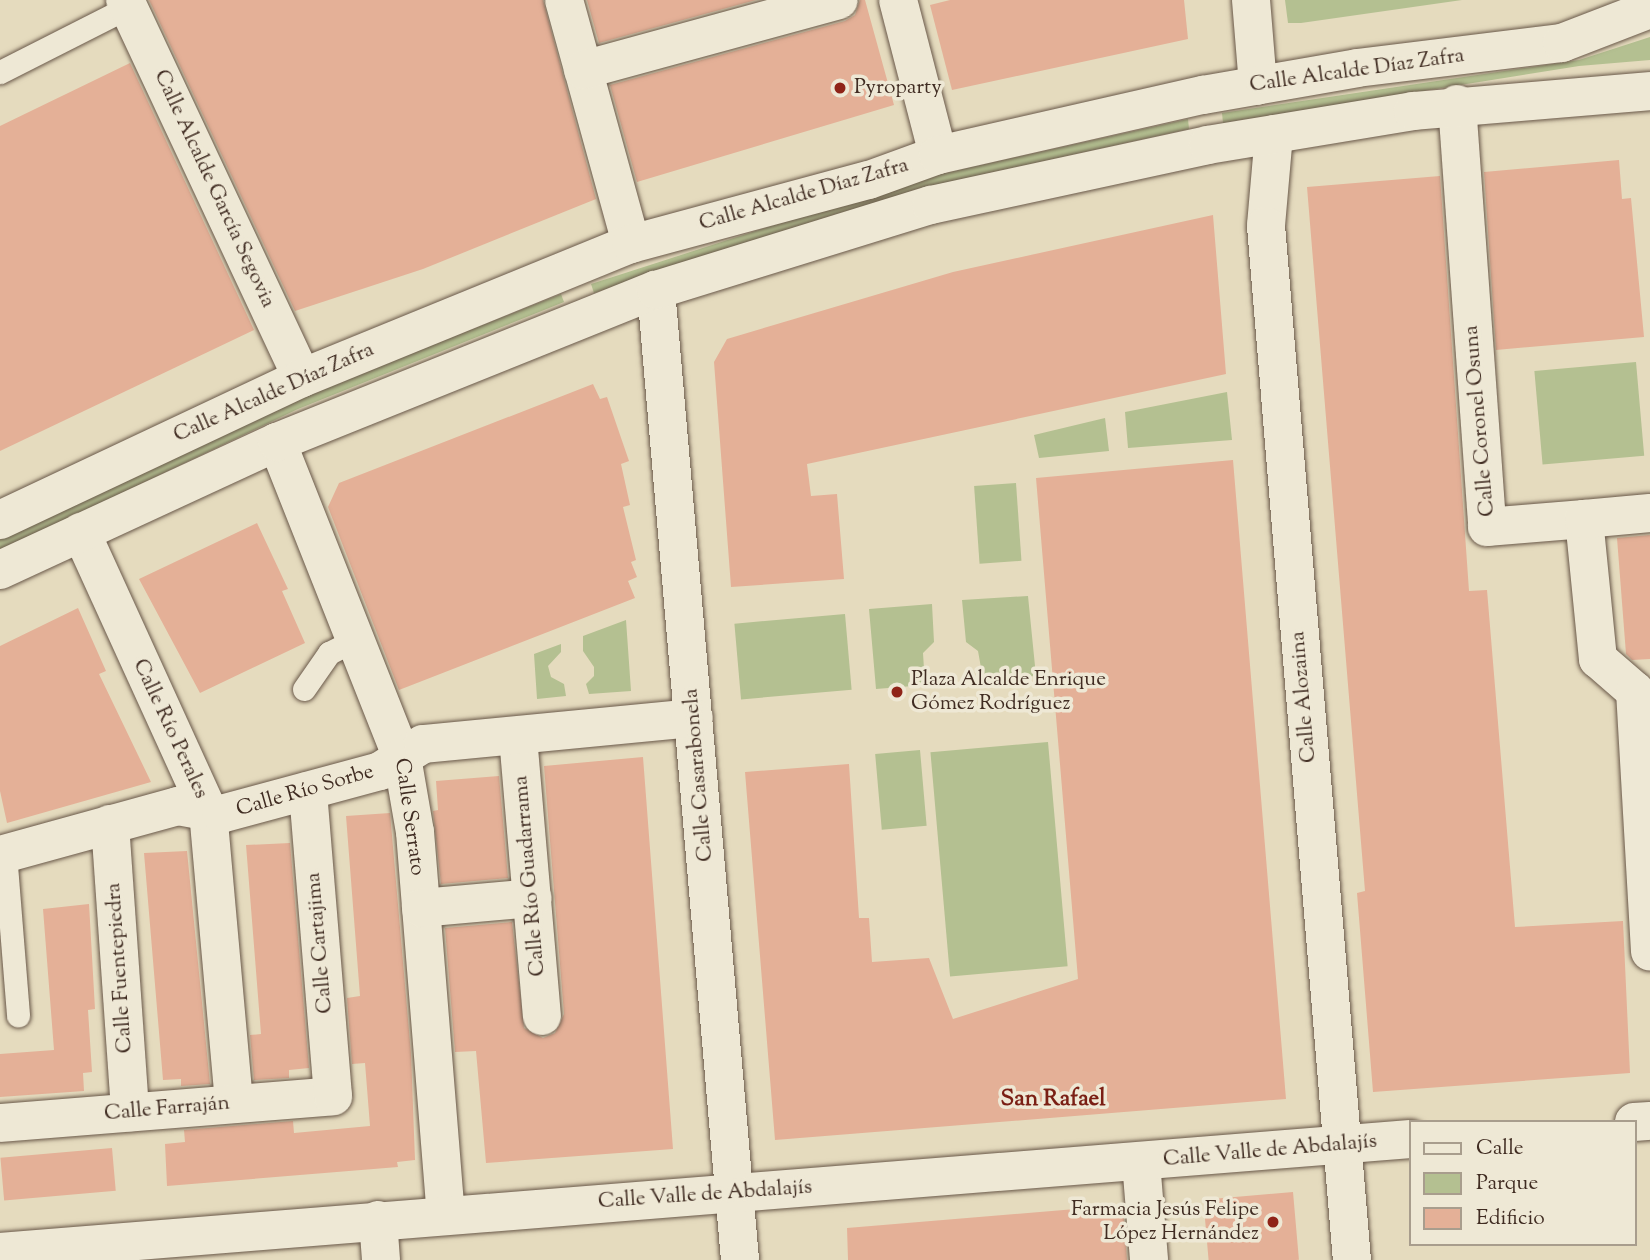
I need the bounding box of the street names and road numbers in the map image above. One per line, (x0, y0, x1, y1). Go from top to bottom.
street label: Calle Alcalde Díaz Zafra (1248, 43, 1466, 99)
street label: Calle Alcalde García Segovia (148, 66, 280, 312)
street label: Calle Alcalde Díaz Zafra (696, 153, 912, 237)
street label: Calle Coronel Osuna (1459, 324, 1501, 518)
street label: Calle Alcalde Díaz Zafra (170, 337, 378, 449)
street label: Calle Alozaina (1286, 630, 1322, 764)
street label: Calle Río Perales (127, 655, 213, 803)
street label: Calle Casarabonela (679, 687, 719, 863)
street label: Calle Serrato (388, 757, 430, 877)
street label: Calle Río Sorbe (233, 759, 377, 823)
street label: Calle Río Guadarrama (509, 775, 551, 977)
street label: Calle Cartajima (301, 871, 339, 1015)
street label: Calle Fuentepiedra (101, 882, 139, 1054)
street label: Calle Farraján (103, 1091, 231, 1127)
street label: Calle Valle de Abdalajís (1162, 1129, 1378, 1173)
street label: Calle Valle de Abdalajís (597, 1175, 813, 1215)

